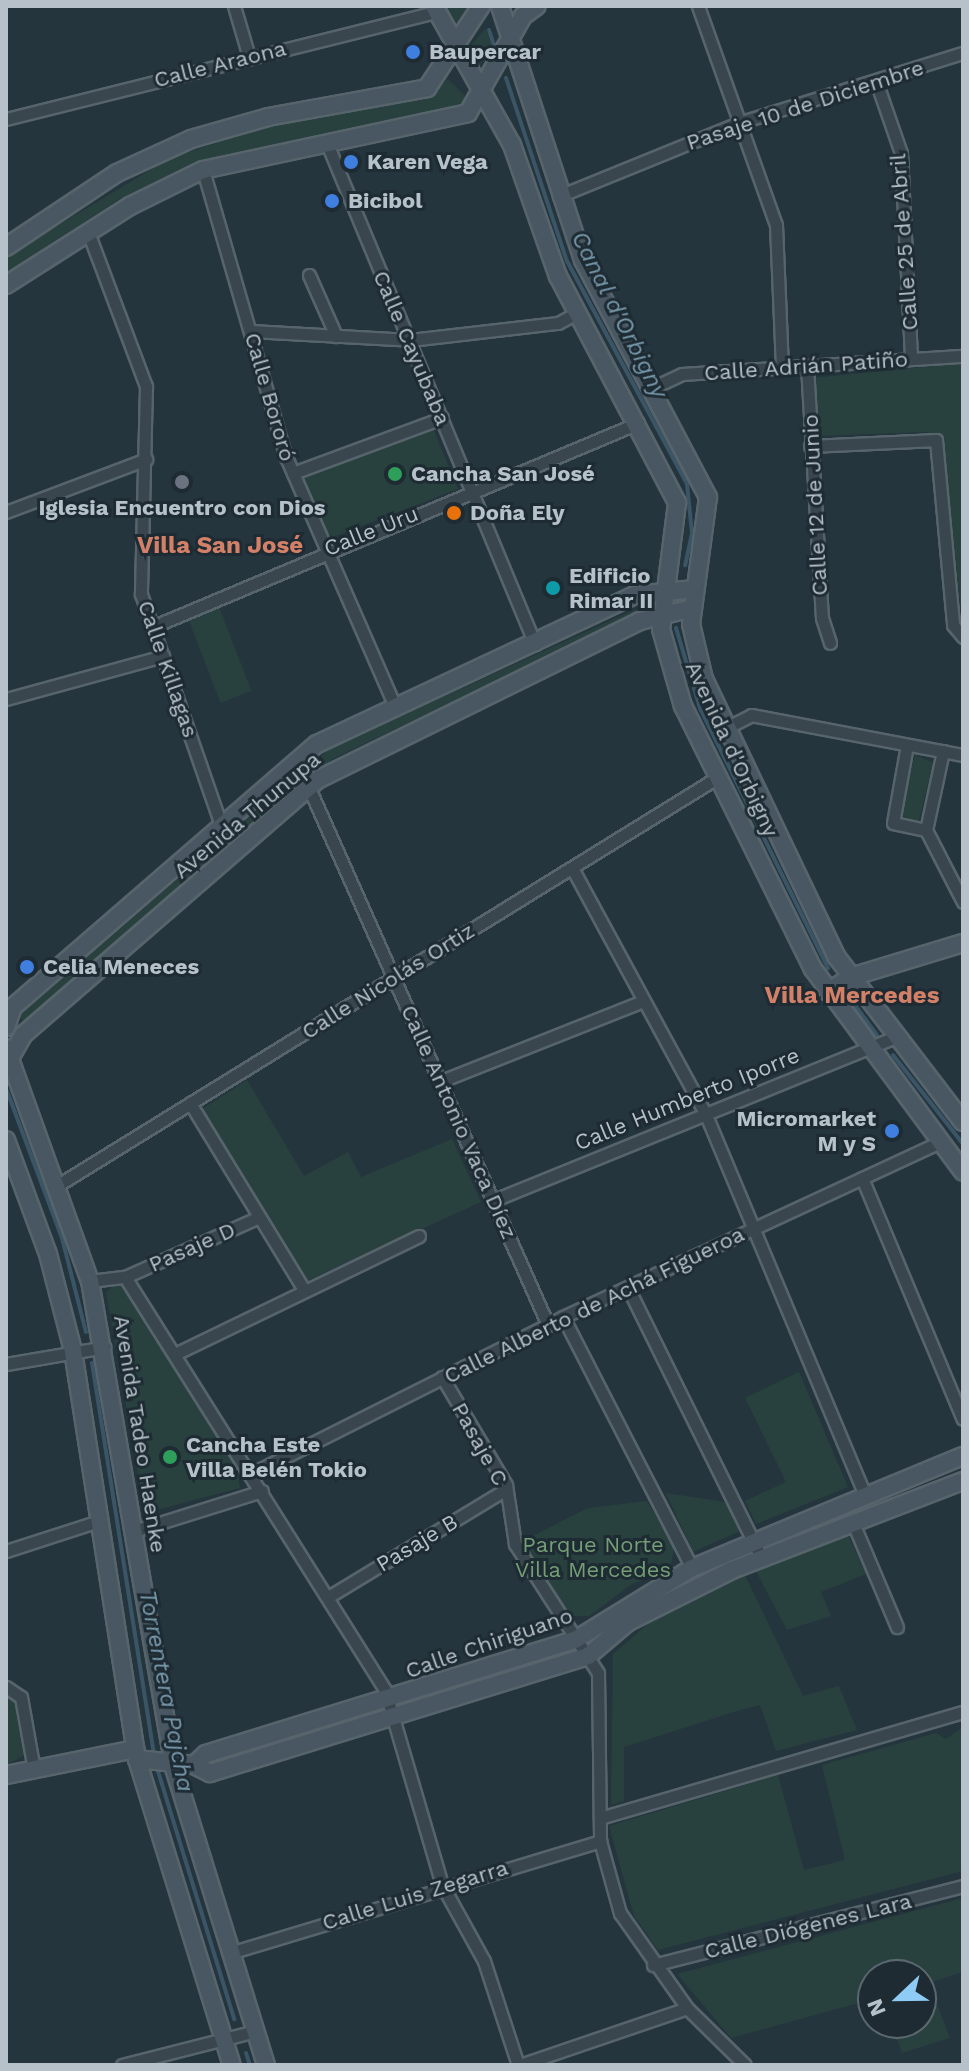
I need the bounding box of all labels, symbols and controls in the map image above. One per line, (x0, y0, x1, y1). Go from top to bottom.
street label: Calle Araona (151, 35, 289, 93)
place label: Baupercar (429, 39, 541, 65)
marker: Baupercar (404, 43, 422, 61)
street label: Pasaje 10 de Diciembre (683, 54, 927, 156)
place label: Karen Vega (367, 149, 488, 175)
street label: Calle 25 de Abril (885, 152, 923, 332)
marker: Karen Vega (342, 153, 360, 171)
place label: Bicibol (348, 188, 422, 214)
marker: Bicibol (323, 192, 341, 210)
water label: Canal d'Orbigny (564, 226, 674, 404)
street label: Calle Cayubaba (368, 267, 456, 429)
street label: Calle Bororó (239, 330, 301, 464)
street label: Calle Adrián Patiño (703, 346, 909, 386)
street label: Calle 12 de Junio (797, 413, 833, 597)
place label: Cancha San José (411, 461, 595, 487)
marker: Cancha San José (386, 465, 404, 483)
marker: Iglesia Encuentro con Dios (173, 473, 191, 491)
place label: Iglesia Encuentro con Dios (38, 495, 326, 521)
street label: Calle Uru (320, 500, 422, 562)
place label: Doña Ely (470, 500, 565, 526)
marker: Doña Ely (445, 504, 463, 522)
district label: Villa San José (137, 532, 303, 560)
place label: Edificio Rimar II (569, 562, 654, 614)
marker: Edificio Rimar II (544, 579, 562, 597)
street label: Calle Killagas (132, 597, 204, 741)
street label: Avenida d'Orbigny (680, 657, 784, 841)
street label: Avenida Thunupa (168, 746, 326, 884)
street label: Calle Nicolás Ortiz (297, 917, 479, 1045)
place label: Celia Meneces (43, 954, 199, 980)
marker: Celia Meneces (18, 958, 36, 976)
district label: Villa Mercedes (764, 982, 940, 1010)
street label: Calle Antonio Vaca Díez (395, 1000, 523, 1244)
street label: Calle Humberto Iporre (571, 1042, 803, 1156)
place label: Micromarket M y S (736, 1105, 876, 1156)
marker: Micromarket M y S (883, 1122, 901, 1140)
street label: Pasaje D (145, 1216, 239, 1278)
street label: Calle Alberto de Achá Figueroa (439, 1220, 749, 1390)
street label: Avenida Tadeo Haenke (108, 1313, 172, 1555)
street label: Pasaje C (446, 1398, 514, 1490)
place label: Cancha Este Villa Belén Tokio (186, 1431, 367, 1482)
marker: Cancha Este Villa Belén Tokio (161, 1448, 179, 1466)
street label: Pasaje B (371, 1508, 463, 1578)
park label: Parque Norte Villa Mercedes (515, 1531, 671, 1582)
water label: Torrentera Pajcha (132, 1588, 200, 1794)
street label: Calle Chiriguano (402, 1602, 576, 1684)
street label: Calle Luis Zegarra (319, 1854, 511, 1936)
street label: Calle Diógenes Lara (702, 1887, 914, 1965)
north arrow (857, 1959, 937, 2039)
text: N (861, 1995, 891, 2020)

